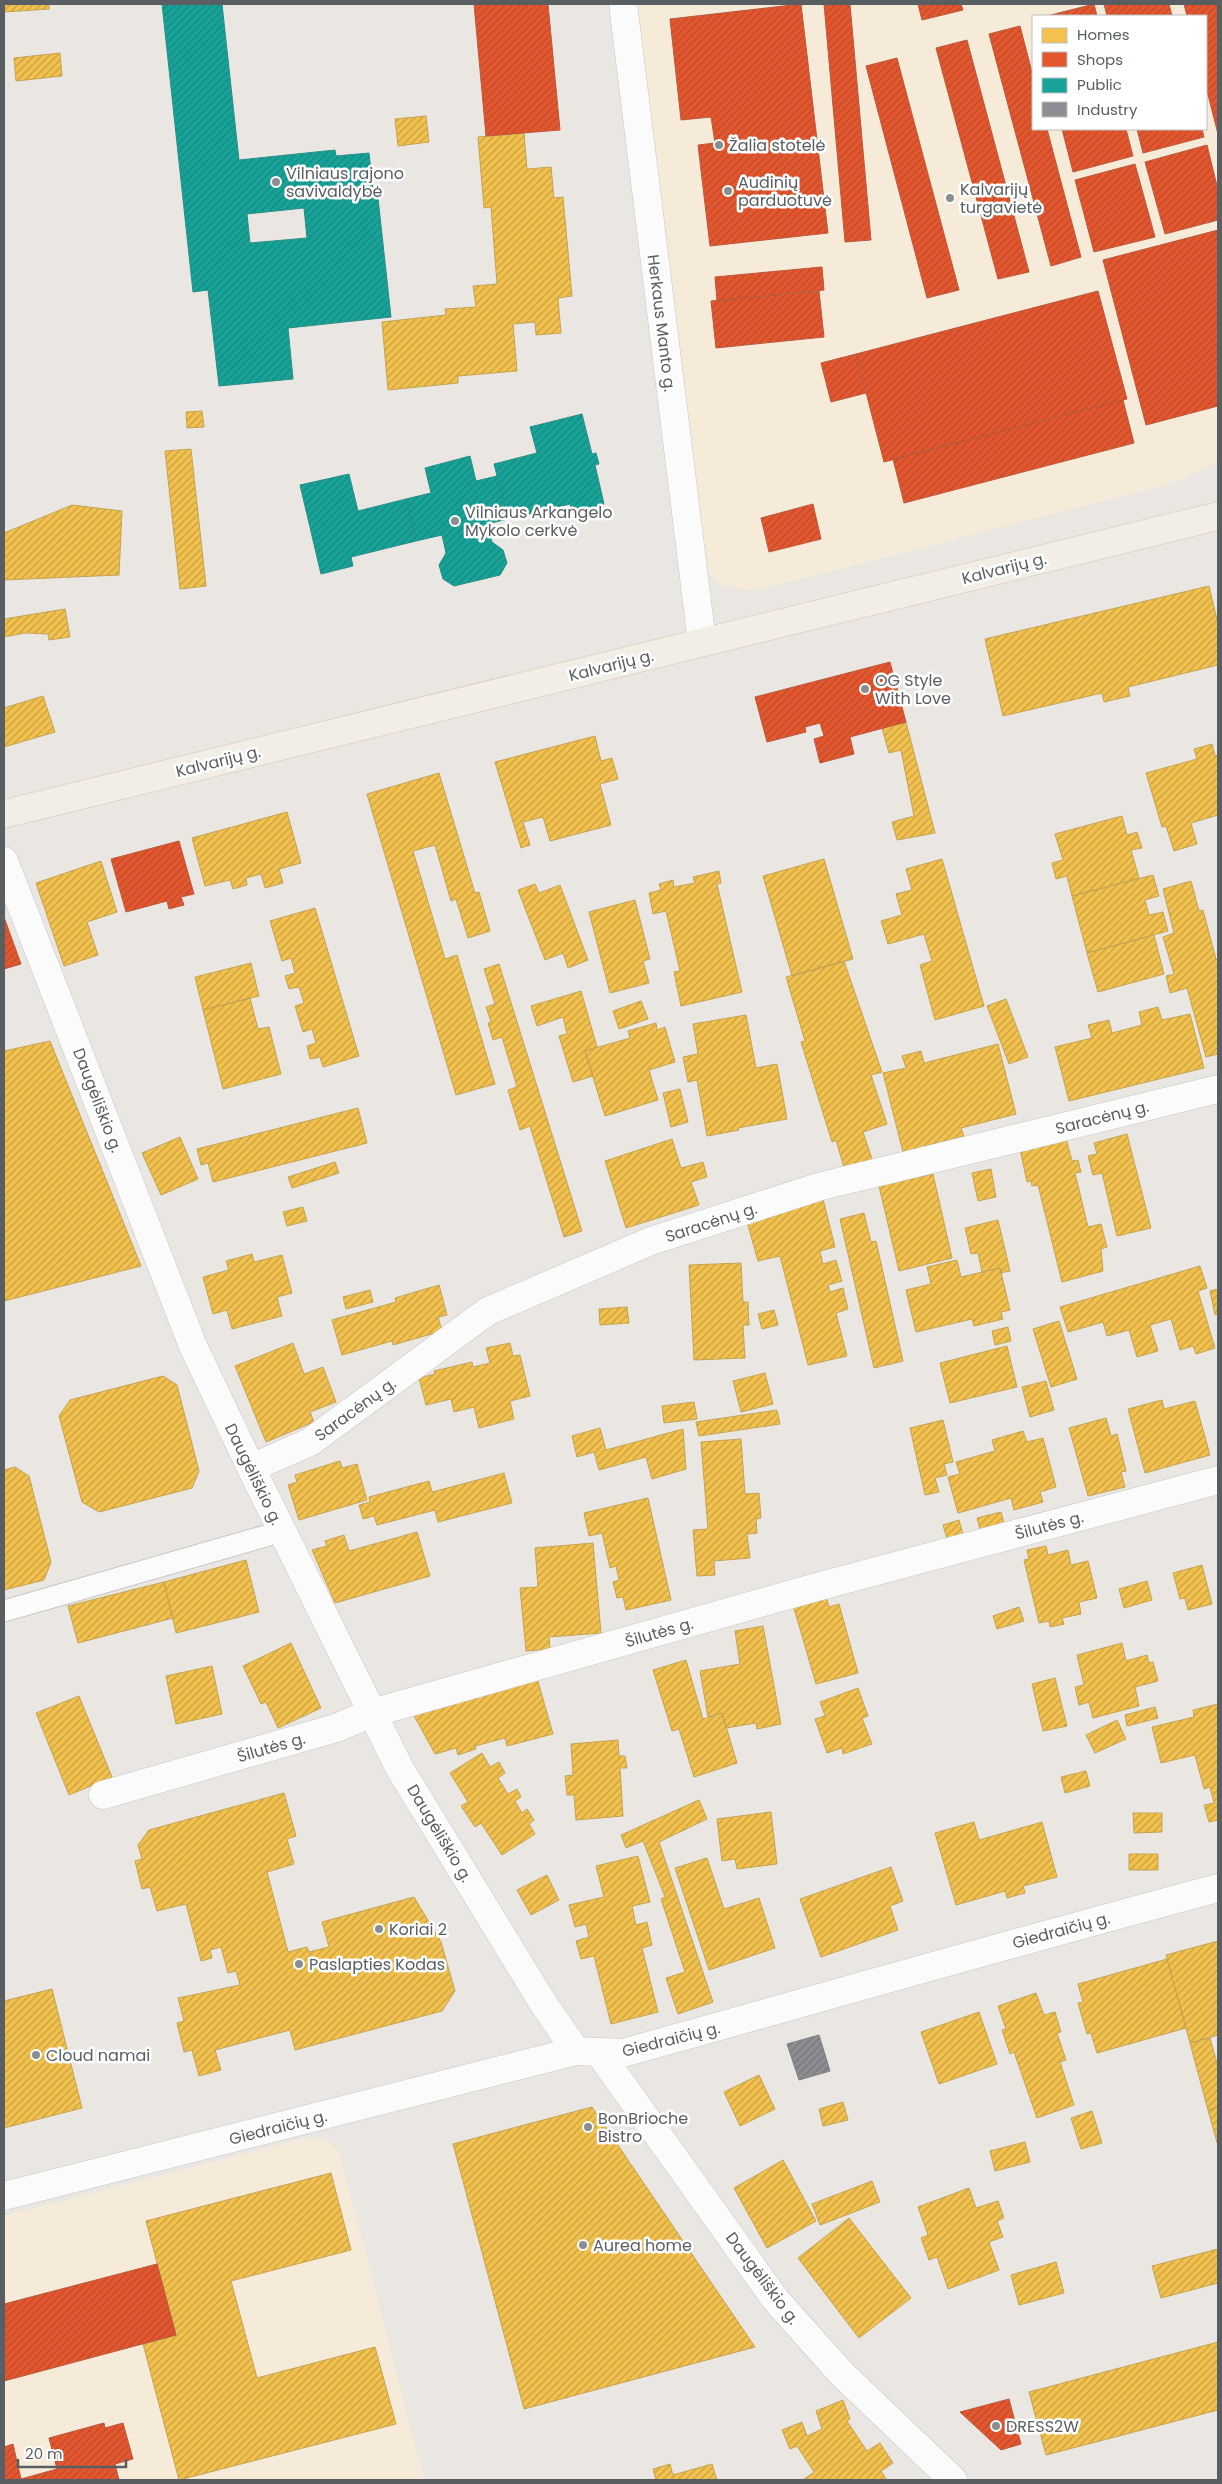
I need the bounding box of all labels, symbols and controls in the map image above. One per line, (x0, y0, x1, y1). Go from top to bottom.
legend (1032, 15, 1207, 130)
text: Homes (1077, 24, 1130, 45)
text: Shops (1077, 49, 1123, 70)
text: Public (1077, 74, 1122, 95)
text: Industry (1077, 99, 1138, 120)
place label: Žalia stotelė (729, 134, 826, 157)
marker: Žalia stotelė (713, 139, 725, 151)
place label: Vilniaus rajono savivaldybė (286, 162, 404, 203)
place label: Audinių parduotuvė (738, 171, 832, 212)
marker: Vilniaus rajono savivaldybė (270, 176, 282, 188)
place label: Kalvarijų turgavietė (960, 178, 1042, 219)
marker: Audinių parduotuvė (722, 185, 734, 197)
marker: Kalvarijų turgavietė (944, 192, 956, 204)
street label: Herkaus Manto g. (642, 253, 681, 393)
place label: Vilniaus Arkangelo Mykolo cerkvė (465, 501, 613, 542)
marker: Vilniaus Arkangelo Mykolo cerkvė (449, 515, 461, 527)
street label: Kalvarijų g. (959, 547, 1049, 590)
street label: Kalvarijų g. (566, 644, 656, 687)
place label: OG Style With Love (875, 669, 951, 710)
marker: OG Style With Love (859, 683, 871, 695)
street label: Kalvarijų g. (173, 740, 263, 783)
street label: Daugėliškio g. (67, 1045, 128, 1156)
street label: Saracėnų g. (1053, 1095, 1151, 1140)
street label: Saracėnų g. (662, 1197, 760, 1248)
street label: Saracėnų g. (310, 1372, 401, 1447)
street label: Daugėliškio g. (219, 1420, 288, 1529)
street label: Šilutės g. (1012, 1505, 1086, 1546)
street label: Šilutės g. (622, 1612, 696, 1653)
street label: Šilutės g. (234, 1727, 308, 1768)
street label: Daugėliškio g. (401, 1780, 478, 1886)
street label: Giedraičių g. (1010, 1906, 1112, 1955)
place label: Koriai 2 (389, 1918, 447, 1941)
marker: Koriai 2 (373, 1923, 385, 1935)
place label: Paslapties Kodas (309, 1953, 445, 1976)
marker: Paslapties Kodas (293, 1958, 305, 1970)
street label: Giedraičių g. (620, 2016, 723, 2063)
place label: Cloud namai (46, 2044, 150, 2067)
marker: Cloud namai (30, 2049, 42, 2061)
street label: Giedraičių g. (227, 2104, 330, 2151)
place label: BonBrioche Bistro (598, 2107, 688, 2148)
marker: BonBrioche Bistro (582, 2121, 594, 2133)
street label: Daugėliškio g. (720, 2227, 805, 2329)
place label: Aurea home (593, 2234, 692, 2257)
marker: Aurea home (577, 2239, 589, 2251)
place label: DRESS2W (1006, 2415, 1079, 2438)
marker: DRESS2W (990, 2420, 1002, 2432)
scale bar (18, 2436, 125, 2468)
text: 20 m (25, 2443, 63, 2464)

